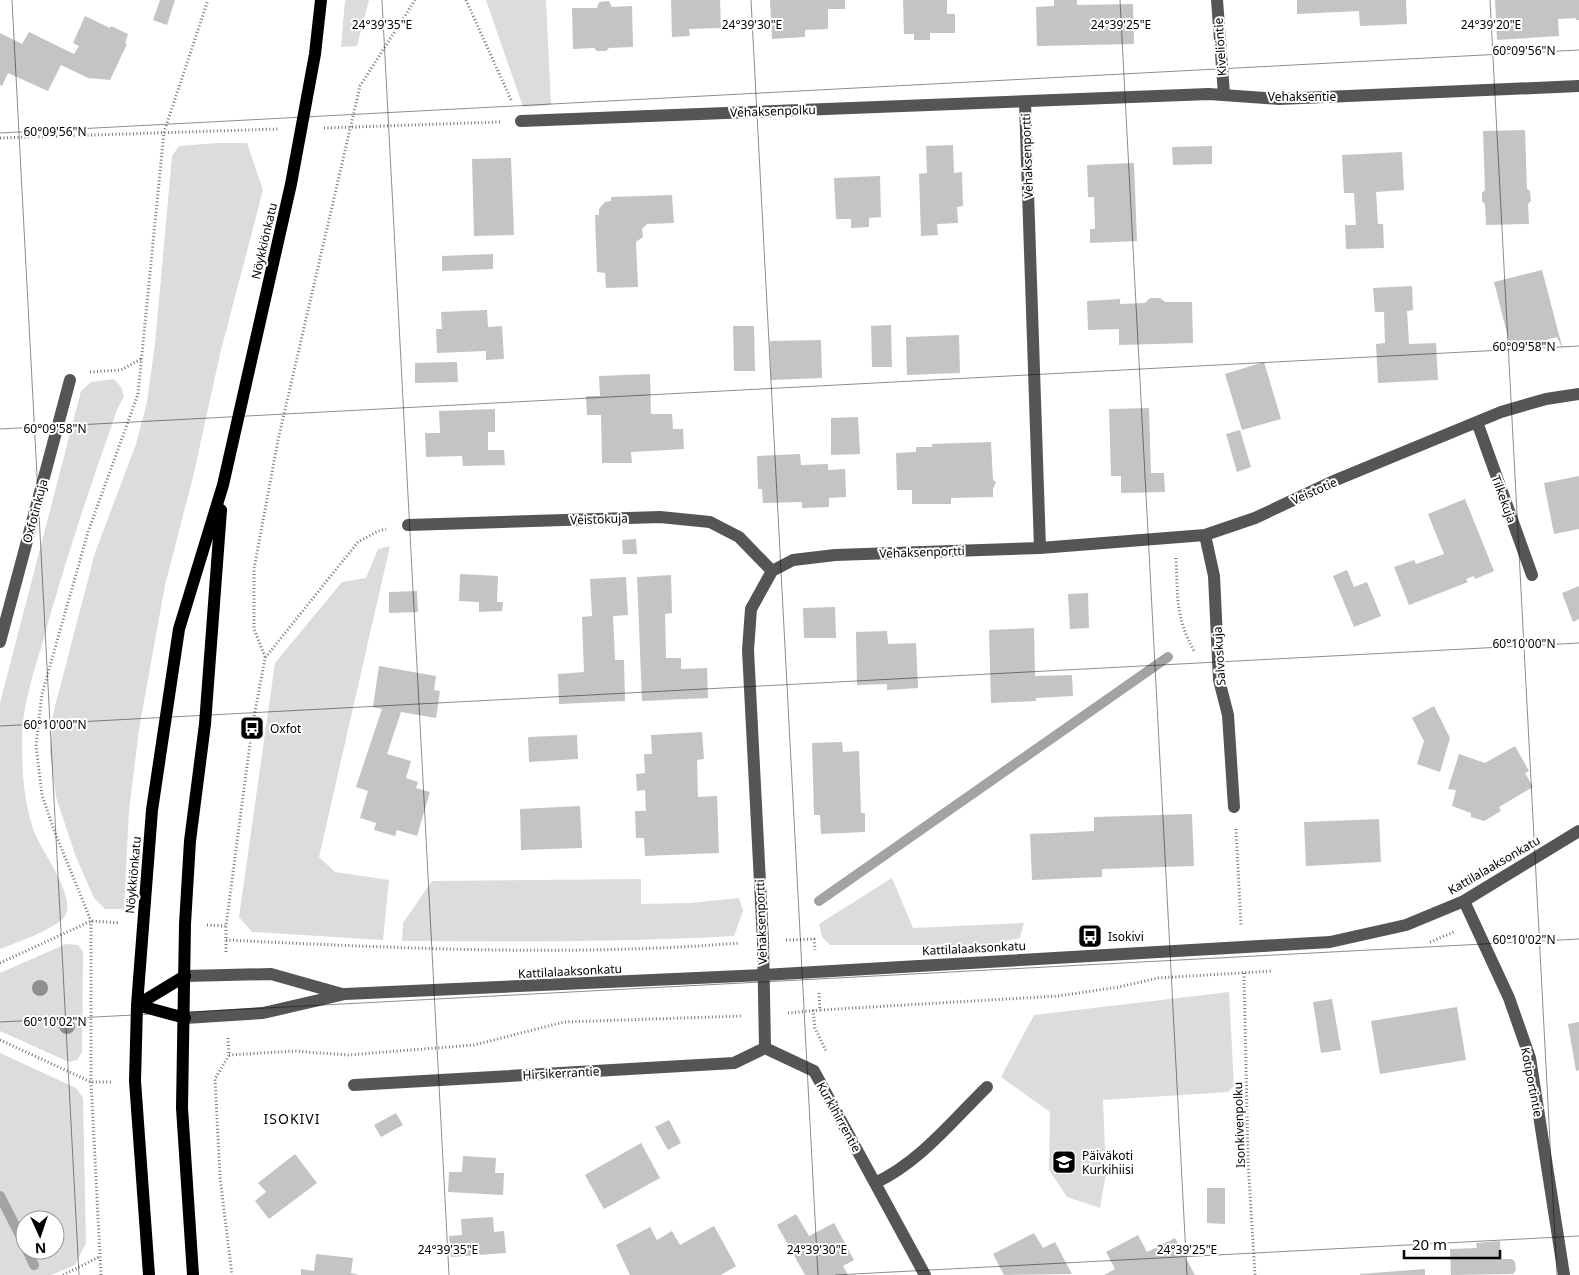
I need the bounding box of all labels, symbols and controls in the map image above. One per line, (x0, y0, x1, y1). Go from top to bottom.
text: 24°39'35"E (352, 16, 412, 33)
text: 24°39'30"E (722, 16, 782, 33)
text: 24°39'25"E (1091, 16, 1151, 33)
text: 24°39'20"E (1461, 16, 1521, 33)
street label: Kiveliöntie (1209, 17, 1231, 77)
text: 60°09'56"N (1492, 42, 1556, 59)
street label: Vehaksentie (1268, 88, 1336, 105)
street label: Vehaksenpolku (730, 101, 816, 121)
street label: Vehaksenportti (1017, 113, 1037, 199)
text: 60°09'56"N (23, 123, 87, 140)
street label: Nöykkiönkatu (247, 201, 281, 281)
text: 60°09'58"N (1492, 338, 1556, 355)
text: 60°09'58"N (23, 420, 87, 437)
street label: Veistotie (1288, 473, 1340, 509)
street label: Tilkekuja (1488, 473, 1520, 525)
street label: Oxfotinkuja (18, 477, 52, 545)
street label: Veistokuja (570, 509, 628, 529)
street label: Vehaksenportti (879, 542, 965, 562)
street label: Salvoskuja (1208, 626, 1230, 686)
text: 60°10'00"N (1492, 635, 1556, 652)
bus stop icon: Oxfot (239, 715, 265, 741)
text: 60°10'00"N (23, 716, 87, 733)
place label: Oxfot (270, 720, 302, 737)
street label: Kattilalaaksonkatu (1445, 832, 1543, 898)
street label: Nöykkiönkatu (121, 836, 145, 914)
street label: Vehaksenportti (751, 879, 771, 965)
bus stop icon: Isokivi (1077, 923, 1103, 949)
place label: Isokivi (1108, 928, 1144, 945)
text: 60°10'02"N (1492, 931, 1556, 948)
street label: Kattilalaaksonkatu (922, 937, 1026, 959)
street label: Kattilalaaksonkatu (518, 960, 622, 982)
text: 60°10'02"N (23, 1013, 87, 1030)
street label: Kotiportintie (1517, 1046, 1547, 1119)
street label: Hirsikerrantie (522, 1062, 600, 1084)
street label: Kurkihirrentie (813, 1079, 865, 1155)
street label: Isonkivenpolku (1229, 1082, 1249, 1168)
district label: ISOKIVI (264, 1109, 320, 1128)
place label: Päiväkoti Kurkihiisi (1082, 1147, 1134, 1178)
school or university icon: Päiväkoti Kurkihiisi (1051, 1149, 1077, 1175)
north arrow (15, 1210, 65, 1260)
scale bar (1404, 1228, 1500, 1260)
text: 20 m (1412, 1234, 1447, 1254)
text: N (35, 1239, 47, 1258)
text: 24°39'35"E (418, 1241, 478, 1258)
text: 24°39'30"E (787, 1241, 847, 1258)
text: 24°39'25"E (1157, 1241, 1217, 1258)

